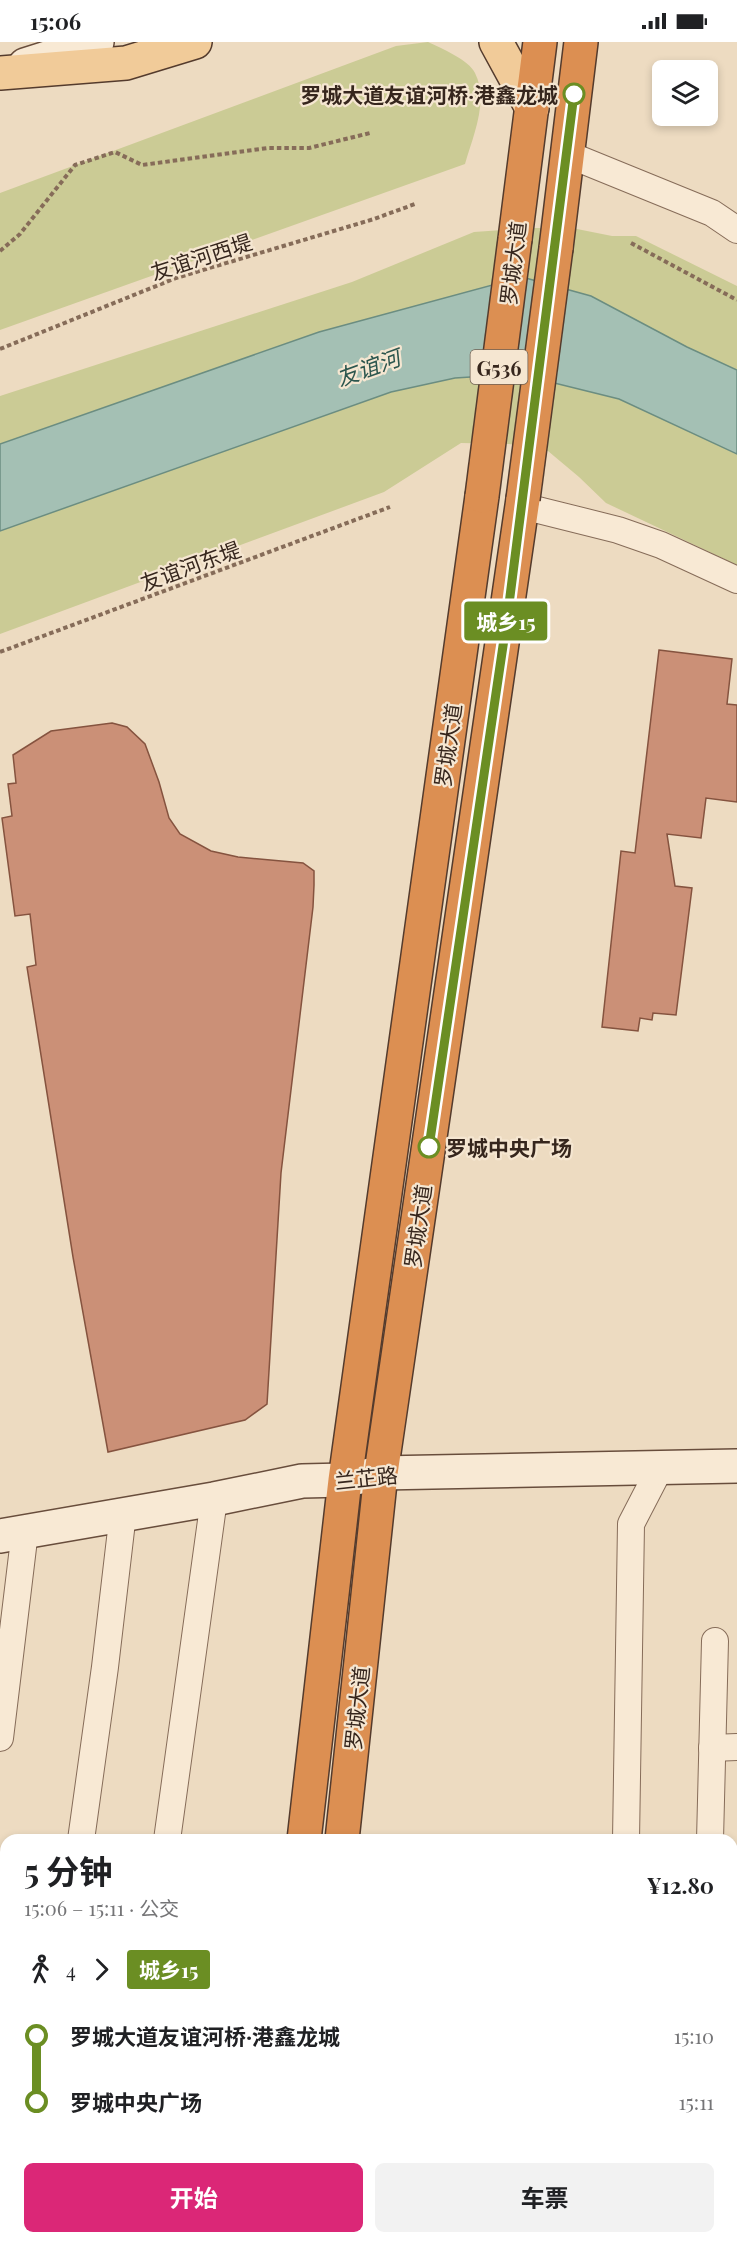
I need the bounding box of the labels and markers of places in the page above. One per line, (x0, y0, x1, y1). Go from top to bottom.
place label: 罗城大道友谊河桥·港鑫龙城 (300, 80, 558, 108)
marker: 罗城大道友谊河桥·港鑫龙城 (563, 83, 585, 105)
place label: 罗城中央广场 (446, 1133, 572, 1161)
marker: 罗城中央广场 (418, 1136, 440, 1158)

